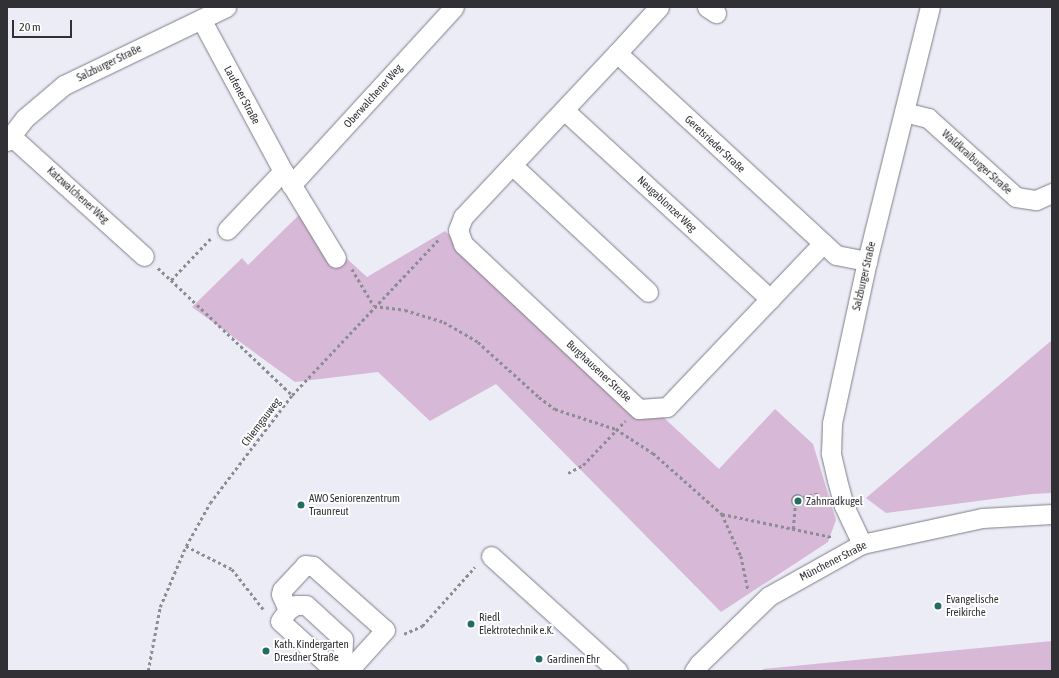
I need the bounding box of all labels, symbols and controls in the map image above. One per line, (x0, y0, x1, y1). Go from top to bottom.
scale bar (14, 12, 74, 38)
text: 20 m (19, 20, 41, 34)
street label: Salzburger Straße (74, 42, 144, 84)
street label: Oberwalchener Weg (341, 61, 405, 131)
street label: Laufener Straße (221, 64, 263, 126)
street label: Geretsrieder Straße (682, 113, 748, 175)
street label: Waldkraiburger Straße (939, 127, 1015, 197)
street label: Katzwalchener Weg (44, 164, 112, 226)
street label: Neugablonzer Weg (635, 173, 699, 235)
street label: Salzburger Straße (850, 240, 878, 312)
street label: Burghausener Straße (564, 338, 634, 404)
street label: Chiemgauweg (239, 395, 283, 449)
place label: AWO Seniorenzentrum Traunreut (309, 492, 400, 518)
place label: Zahnradkugel (806, 494, 863, 508)
marker: Zahnradkugel (793, 496, 803, 506)
marker: AWO Seniorenzentrum Traunreut (296, 500, 306, 510)
street label: Münchener Straße (797, 538, 869, 584)
place label: Evangelische Freikirche (946, 593, 999, 619)
marker: Evangelische Freikirche (933, 601, 943, 611)
place label: Riedl Elektrotechnik e.K. (479, 611, 554, 637)
marker: Riedl Elektrotechnik e.K. (466, 619, 476, 629)
place label: Kath. Kindergarten Dresdner Straße (274, 638, 349, 664)
marker: Kath. Kindergarten Dresdner Straße (261, 646, 271, 656)
place label: Gardinen Ehr (547, 652, 599, 666)
marker: Gardinen Ehr (534, 654, 544, 664)

